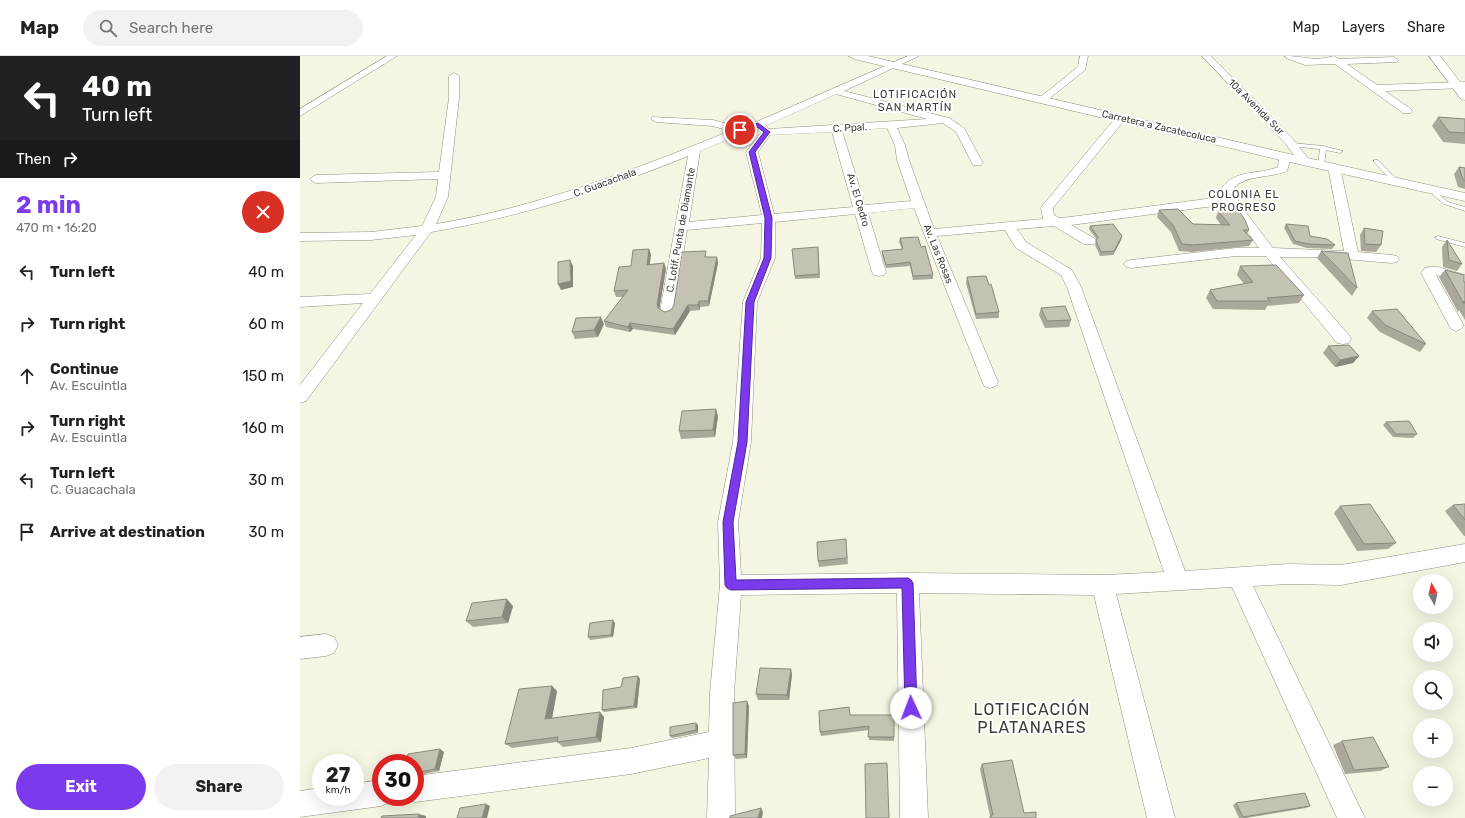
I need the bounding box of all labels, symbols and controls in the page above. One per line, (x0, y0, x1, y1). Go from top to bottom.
search box (83, 10, 363, 46)
text: Map (20, 16, 59, 39)
icon: search (97, 17, 119, 39)
text: Search here (129, 19, 213, 37)
text: Map (1293, 19, 1320, 36)
text: Layers (1342, 19, 1385, 36)
text: Share (1407, 19, 1445, 36)
text: 40 m (82, 70, 152, 103)
icon: left (16, 72, 68, 124)
street label: 10a Avenida Sur (1226, 77, 1287, 138)
district label: LOTIFICACIÓN SAN MARTÍN (873, 88, 957, 114)
text: Turn left (82, 104, 152, 126)
street label: Carretera a Zacatecoluca (1101, 108, 1217, 146)
pin (723, 113, 757, 147)
icon: arrive (729, 119, 751, 141)
street label: C. Ppal. (833, 121, 867, 135)
icon: right (59, 148, 81, 170)
text: Then (16, 150, 51, 168)
street label: C. Guacachala (572, 166, 638, 200)
street label: C. Lotif. Punta de Diamante (664, 166, 698, 293)
street label: Av. El Cedro (844, 172, 872, 228)
district label: COLONIA EL PROGRESO (1208, 188, 1280, 214)
text: 2 min (16, 191, 81, 219)
button: close (242, 191, 284, 233)
text: 470 m · 16:20 (16, 220, 97, 235)
street label: Av. Las Rosas (921, 223, 955, 285)
icon: left (16, 261, 38, 283)
text: Turn left (50, 263, 115, 281)
text: 40 m (248, 263, 284, 281)
icon: right (16, 313, 38, 335)
text: Turn right (50, 315, 125, 333)
text: 60 m (248, 315, 284, 333)
text: Continue (50, 360, 119, 378)
icon: ahead (16, 365, 38, 387)
text: 150 m (242, 367, 284, 385)
text: Av. Escuintla (50, 378, 127, 393)
text: Turn right (50, 412, 125, 430)
icon: right (16, 417, 38, 439)
text: 160 m (242, 419, 284, 437)
text: Av. Escuintla (50, 430, 127, 445)
text: Turn left (50, 464, 115, 482)
icon: left (16, 469, 38, 491)
text: 30 m (248, 471, 284, 489)
text: C. Guacachala (50, 482, 136, 497)
icon: arrive (16, 521, 38, 543)
text: Arrive at destination (50, 523, 205, 541)
text: 30 m (248, 523, 284, 541)
north arrow (1413, 574, 1453, 614)
map controls (1413, 574, 1453, 806)
button: sound (1413, 622, 1453, 662)
button: search (1413, 670, 1453, 710)
position arrow (890, 687, 932, 729)
district label: LOTIFICACIÓN PLATANARES (974, 699, 1090, 737)
button: + (1413, 718, 1453, 758)
speed limit sign: 30 (372, 754, 424, 806)
text: 27 (326, 763, 350, 787)
button: Exit (16, 764, 146, 810)
button: Share (154, 764, 284, 810)
button: − (1413, 766, 1453, 806)
text: km/h (326, 784, 350, 796)

